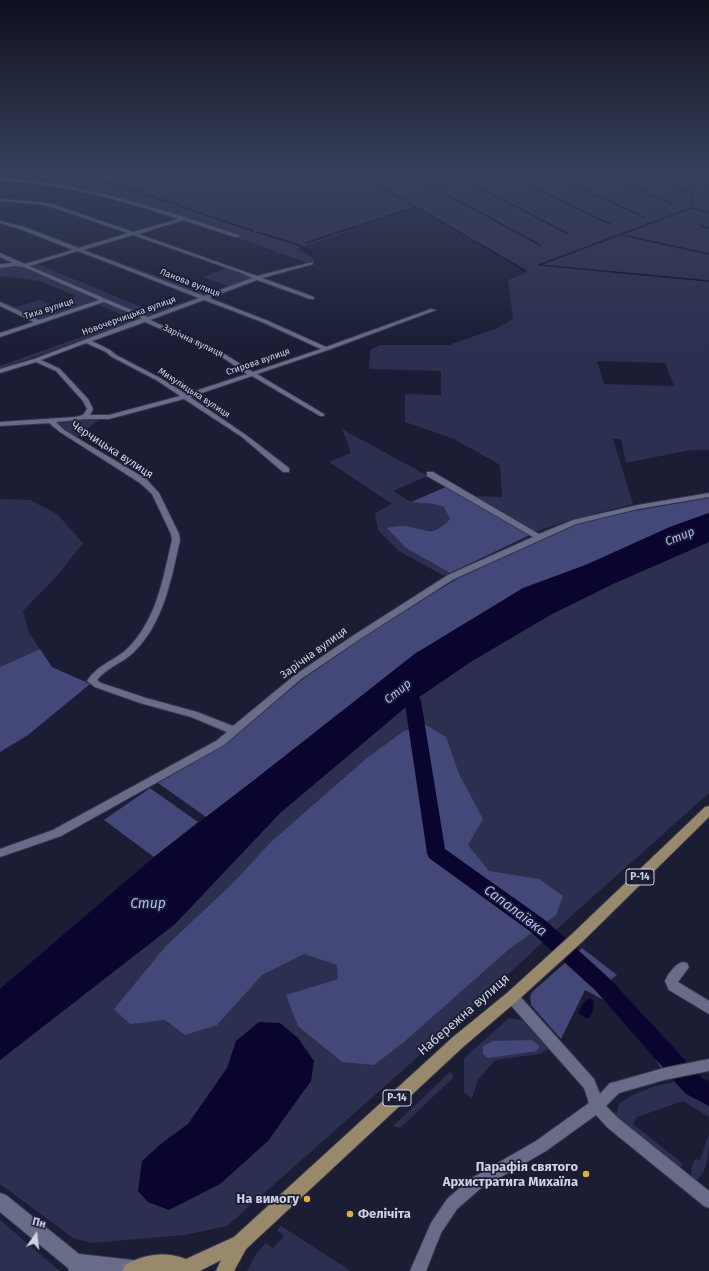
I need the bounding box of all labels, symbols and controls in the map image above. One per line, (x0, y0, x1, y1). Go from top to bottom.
street label: Ланова вулиця (158, 267, 222, 299)
street label: Новочерчицька вулиця (81, 294, 177, 338)
street label: Тиха вулиця (23, 296, 75, 322)
street label: Зарічна вулиця (161, 322, 225, 360)
street label: Стирова вулиця (225, 346, 291, 378)
street label: Микулицька вулиця (156, 366, 232, 420)
street label: Черчицька вулиця (68, 419, 156, 481)
water label: Стир (663, 525, 697, 549)
street label: Зарічна вулиця (278, 624, 350, 682)
water label: Стир (382, 677, 414, 707)
road number: Р-14 (626, 869, 654, 885)
water label: Сапалаївка (480, 882, 550, 940)
water label: Стир (130, 896, 166, 912)
street label: Набережна вулиця (415, 971, 513, 1059)
road number: Р-14 (383, 1090, 411, 1106)
place label: Парафія святого Архистратига Михаїла (443, 1159, 578, 1190)
marker: Парафія святого Архистратига Михаїла (581, 1169, 591, 1179)
place label: На вимогу (237, 1191, 299, 1207)
marker: На вимогу (302, 1194, 312, 1204)
place label: Фелічіта (358, 1206, 411, 1222)
marker: Фелічіта (345, 1209, 355, 1219)
north arrow (16, 1215, 56, 1255)
text: Пн (31, 1215, 47, 1231)

